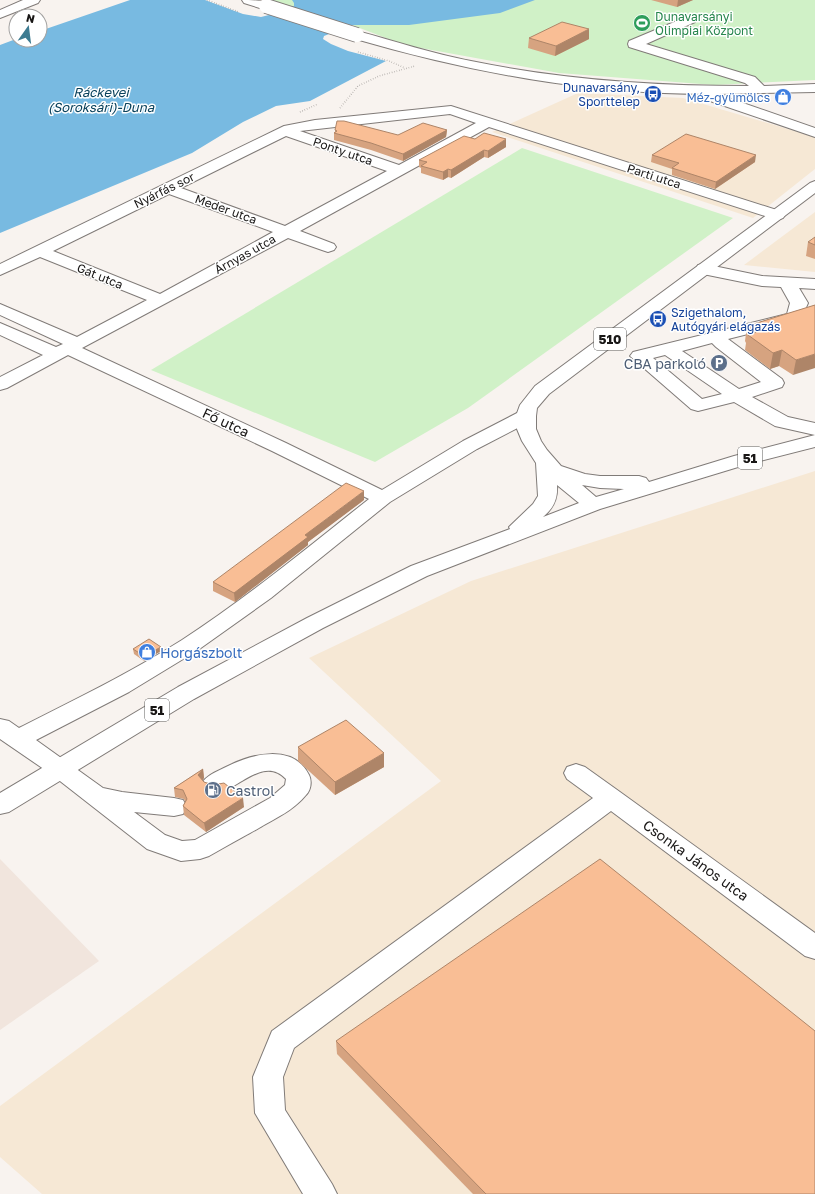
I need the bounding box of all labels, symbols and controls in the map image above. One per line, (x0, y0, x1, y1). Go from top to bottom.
north arrow (8, 8, 48, 48)
place label: Dunavarsányi Olimpiai Központ (655, 9, 753, 38)
text: N (25, 10, 36, 25)
sports icon: Dunavarsányi Olimpiai Központ (632, 13, 652, 33)
place label: Dunavarsány, Sporttelep (563, 80, 640, 109)
water label: Ráckevei (Soroksári)-Duna (48, 84, 155, 115)
bus stop icon: Dunavarsány, Sporttelep (643, 84, 663, 104)
shop icon: Méz-gyümölcs (773, 87, 793, 107)
place label: Méz-gyümölcs (686, 90, 770, 105)
street label: Ponty utca (311, 134, 375, 168)
street label: Parti utca (625, 160, 683, 192)
street label: Nyárfás sor (131, 169, 197, 211)
street label: Meder utca (193, 191, 259, 227)
street label: Árnyas utca (212, 231, 278, 277)
street label: Gát utca (75, 260, 125, 292)
place label: Szigethalom, Autógyári elágazás (671, 305, 780, 334)
bus stop icon: Szigethalom, Autógyári elágazás (648, 309, 668, 329)
road number: 510 (594, 328, 626, 350)
parking icon: CBA parkoló (709, 353, 729, 373)
place label: CBA parkoló (624, 355, 706, 372)
street label: Fő utca (200, 404, 252, 440)
road number: 51 (738, 447, 762, 469)
shop icon: Horgászbolt (137, 642, 157, 662)
place label: Horgászbolt (160, 644, 242, 661)
road number: 51 (145, 699, 169, 721)
fuel station icon: Castrol (203, 780, 223, 800)
place label: Castrol (226, 782, 275, 799)
street label: Csonka János utca (640, 816, 752, 904)

